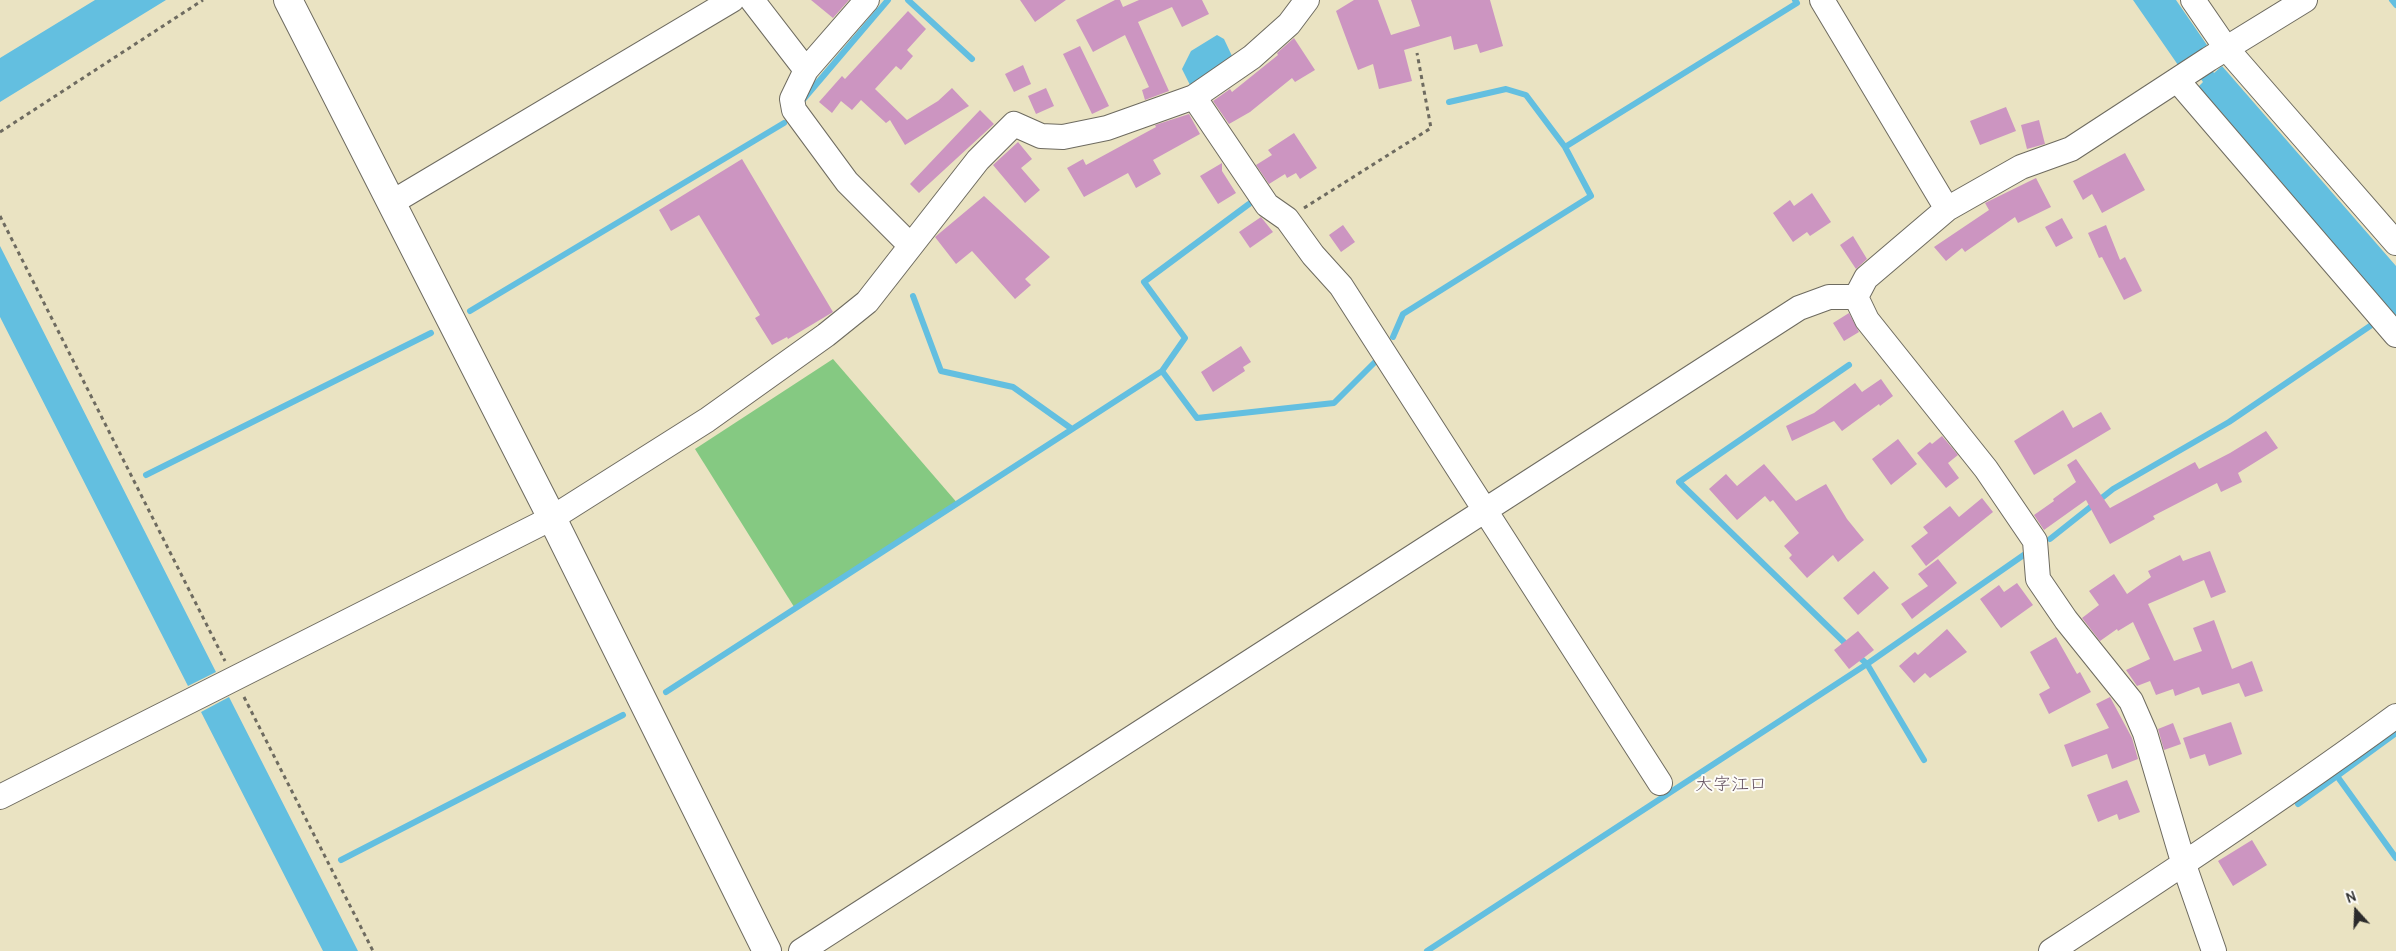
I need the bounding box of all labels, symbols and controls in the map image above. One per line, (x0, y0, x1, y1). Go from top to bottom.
district label: 大字江口 (1695, 774, 1767, 796)
north arrow (2331, 886, 2381, 936)
text: N (2343, 887, 2358, 907)

